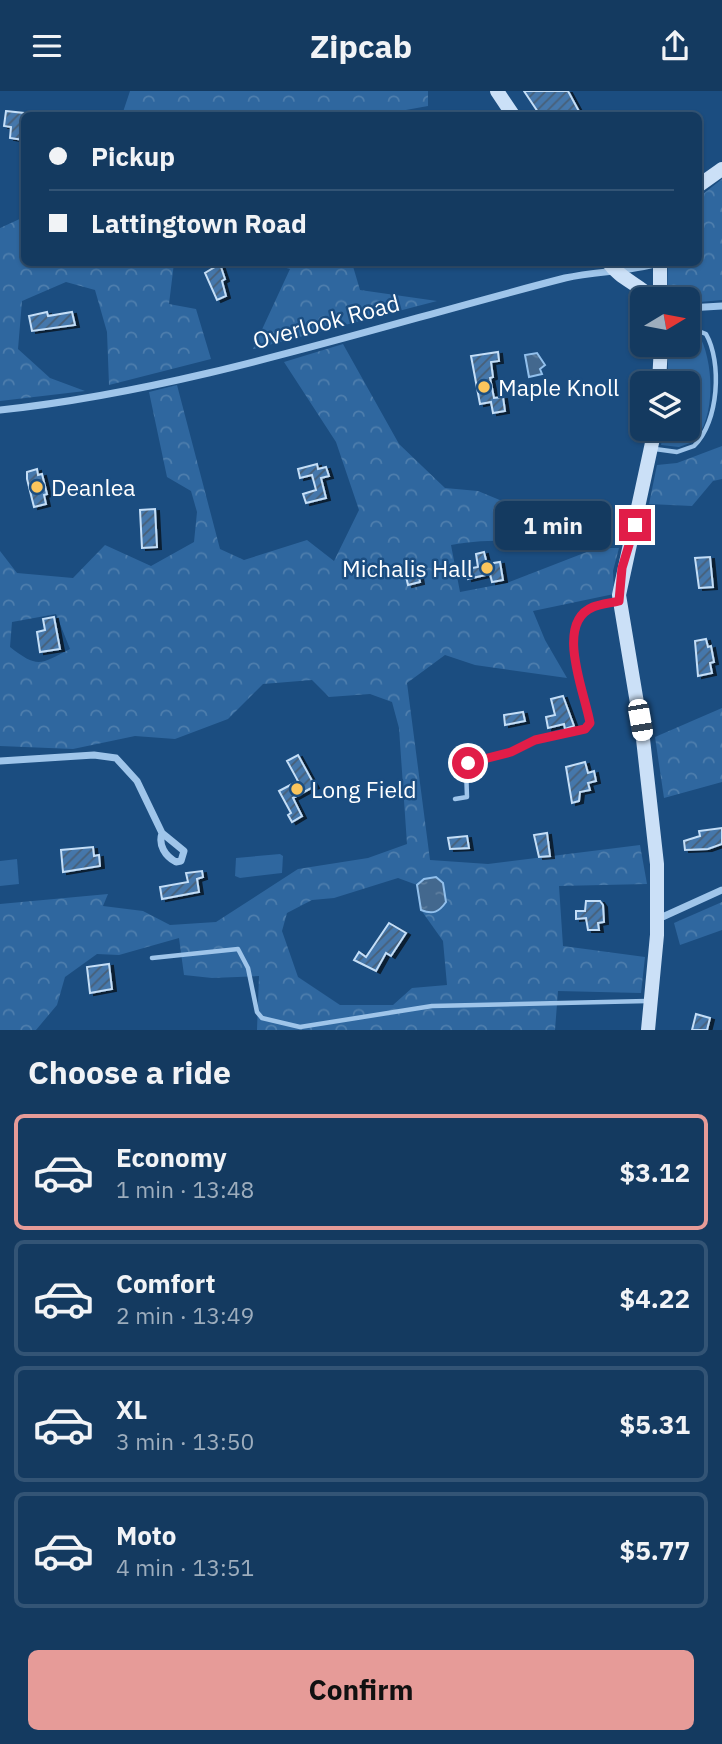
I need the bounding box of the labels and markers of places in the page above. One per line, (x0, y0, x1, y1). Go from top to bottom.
place label: Maple Knoll (498, 372, 619, 402)
marker: Maple Knoll (476, 379, 492, 395)
place label: Deanlea (51, 472, 136, 502)
marker: Deanlea (29, 479, 45, 495)
place label: Michalis Hall (342, 553, 473, 583)
marker: Michalis Hall (479, 560, 495, 576)
place label: Long Field (311, 774, 417, 804)
marker: Long Field (289, 781, 305, 797)

